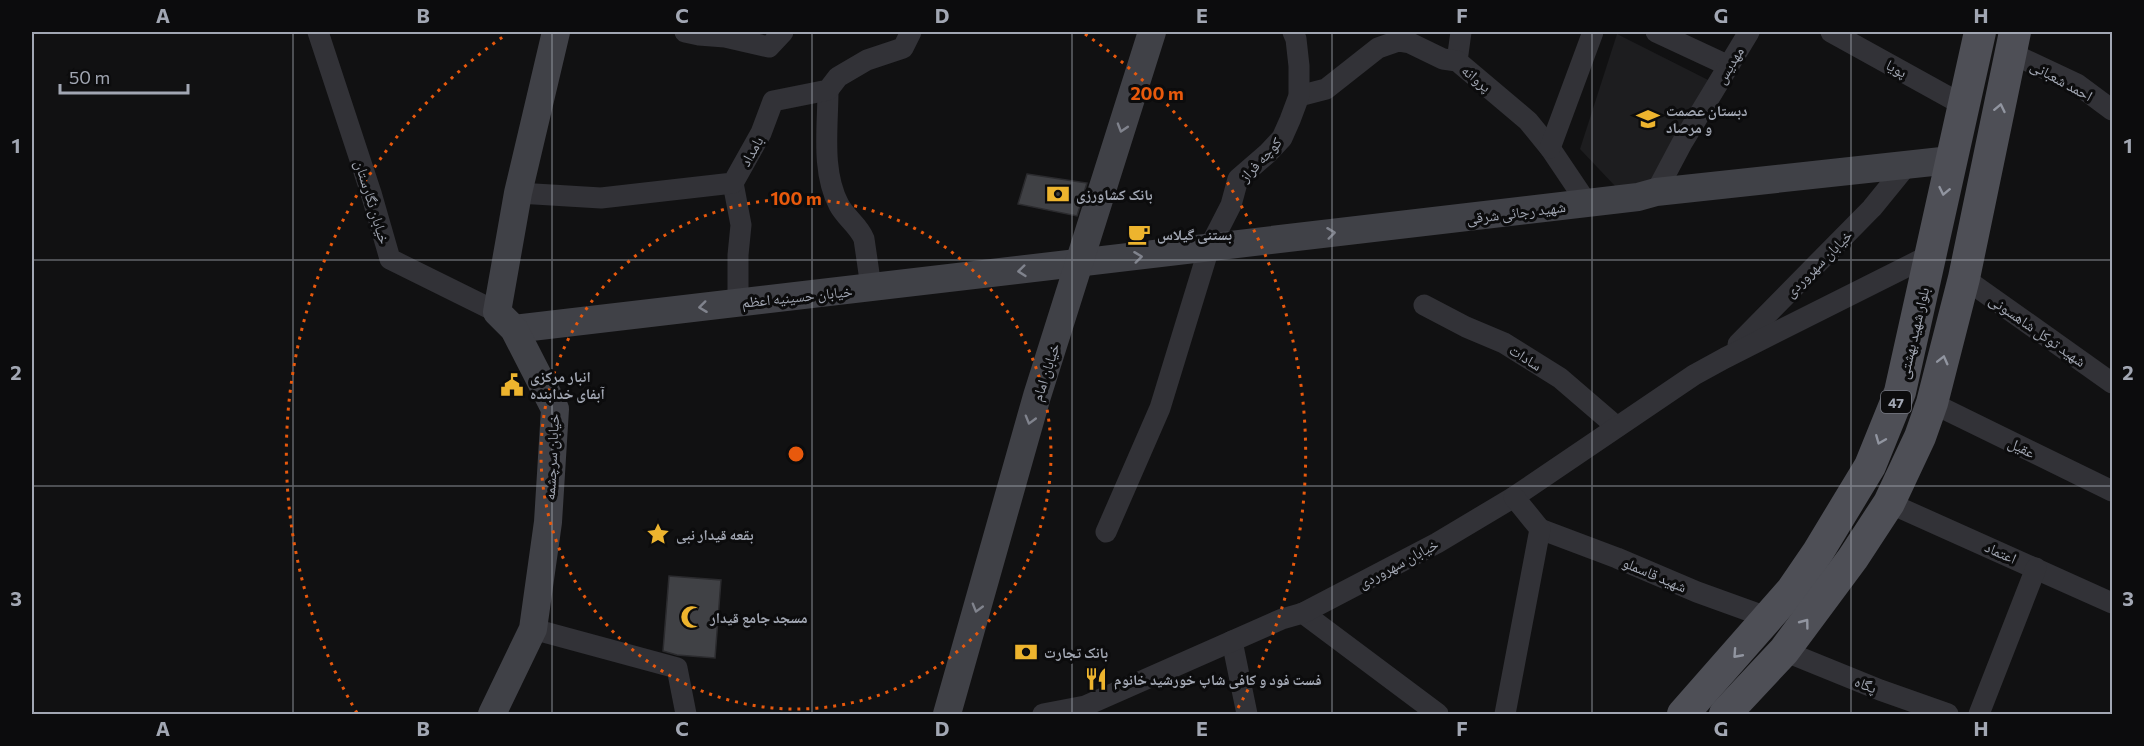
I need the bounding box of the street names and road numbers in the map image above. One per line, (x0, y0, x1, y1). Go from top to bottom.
street label: مهدیس (1711, 43, 1749, 88)
street label: پویا (1883, 55, 1911, 82)
street label: احمد شعبانی (2027, 56, 2096, 106)
street label: پروانه (1458, 61, 1495, 96)
street label: بامداد (735, 133, 767, 169)
street label: کوچه فراز (1234, 133, 1286, 186)
street label: خیابان نگارستان (350, 158, 394, 247)
street label: شهید رجائی شرقی (1465, 197, 1567, 229)
street label: خیابان سهروردی (1780, 225, 1857, 302)
street label: خیابان حسینیه اعظم (741, 281, 854, 313)
street label: بلوار شهید بهشتی (1894, 285, 1934, 381)
street label: شهید توکل شاهسونی (1985, 290, 2090, 372)
street label: خیابان امام (1027, 340, 1065, 404)
street label: سادات (1506, 340, 1546, 374)
road number: 47 (1881, 391, 1911, 413)
street label: خیابان سرچشمه (540, 413, 564, 501)
street label: عقیل (2005, 433, 2039, 463)
street label: خیابان سهروردی (1355, 534, 1443, 593)
street label: اعتماد (1982, 537, 2020, 567)
street label: شهید قاسملو (1620, 552, 1690, 597)
street label: پگاه (1852, 672, 1880, 697)

